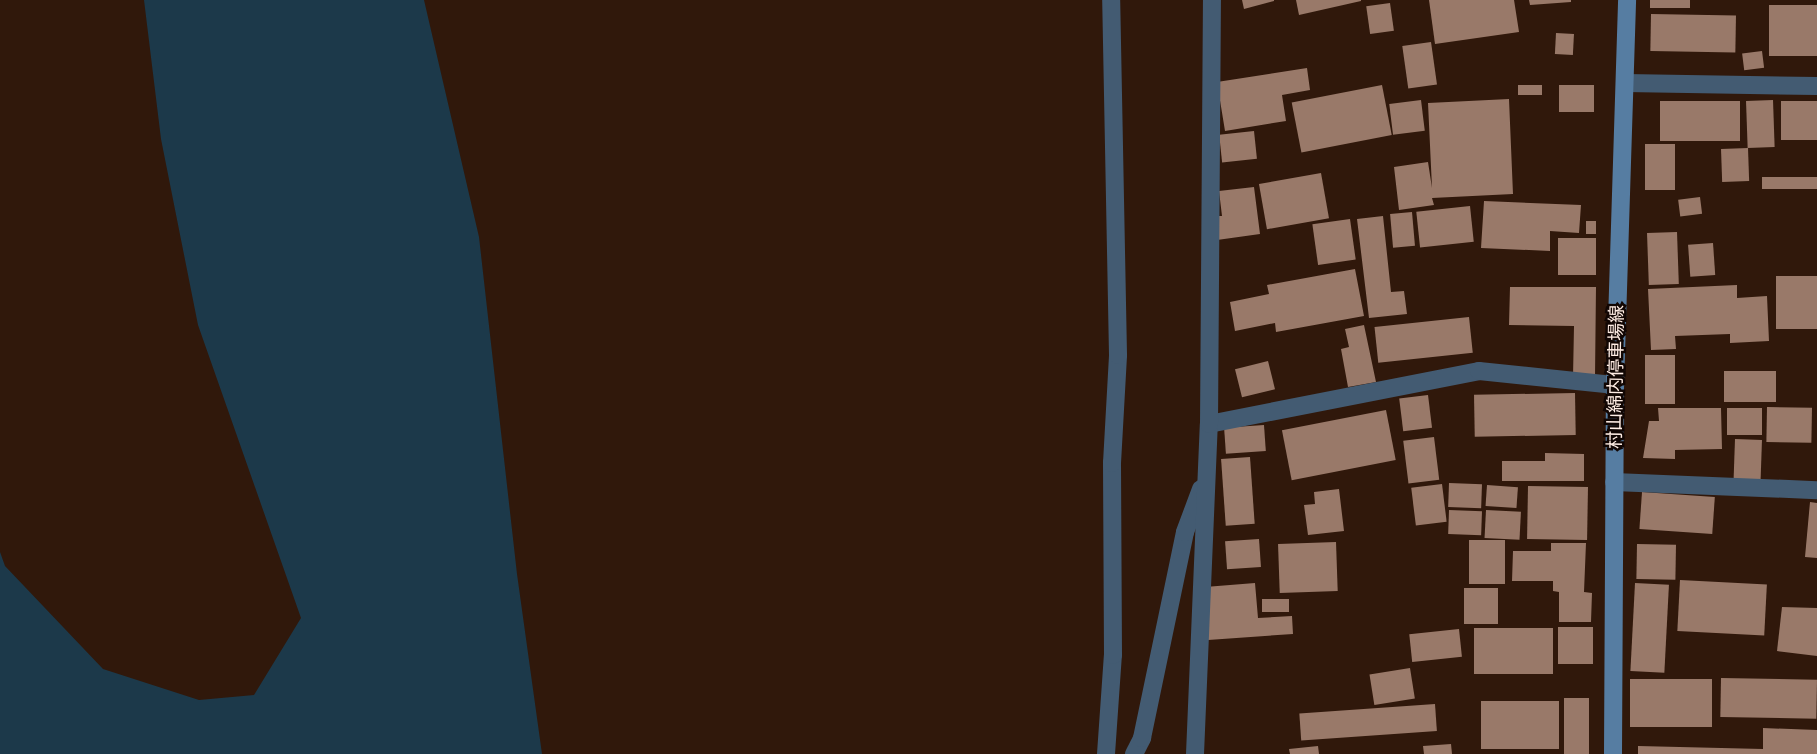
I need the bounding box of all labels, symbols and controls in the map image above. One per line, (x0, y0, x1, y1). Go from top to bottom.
street label: 村山綿内停車場線 (1604, 305, 1628, 449)

